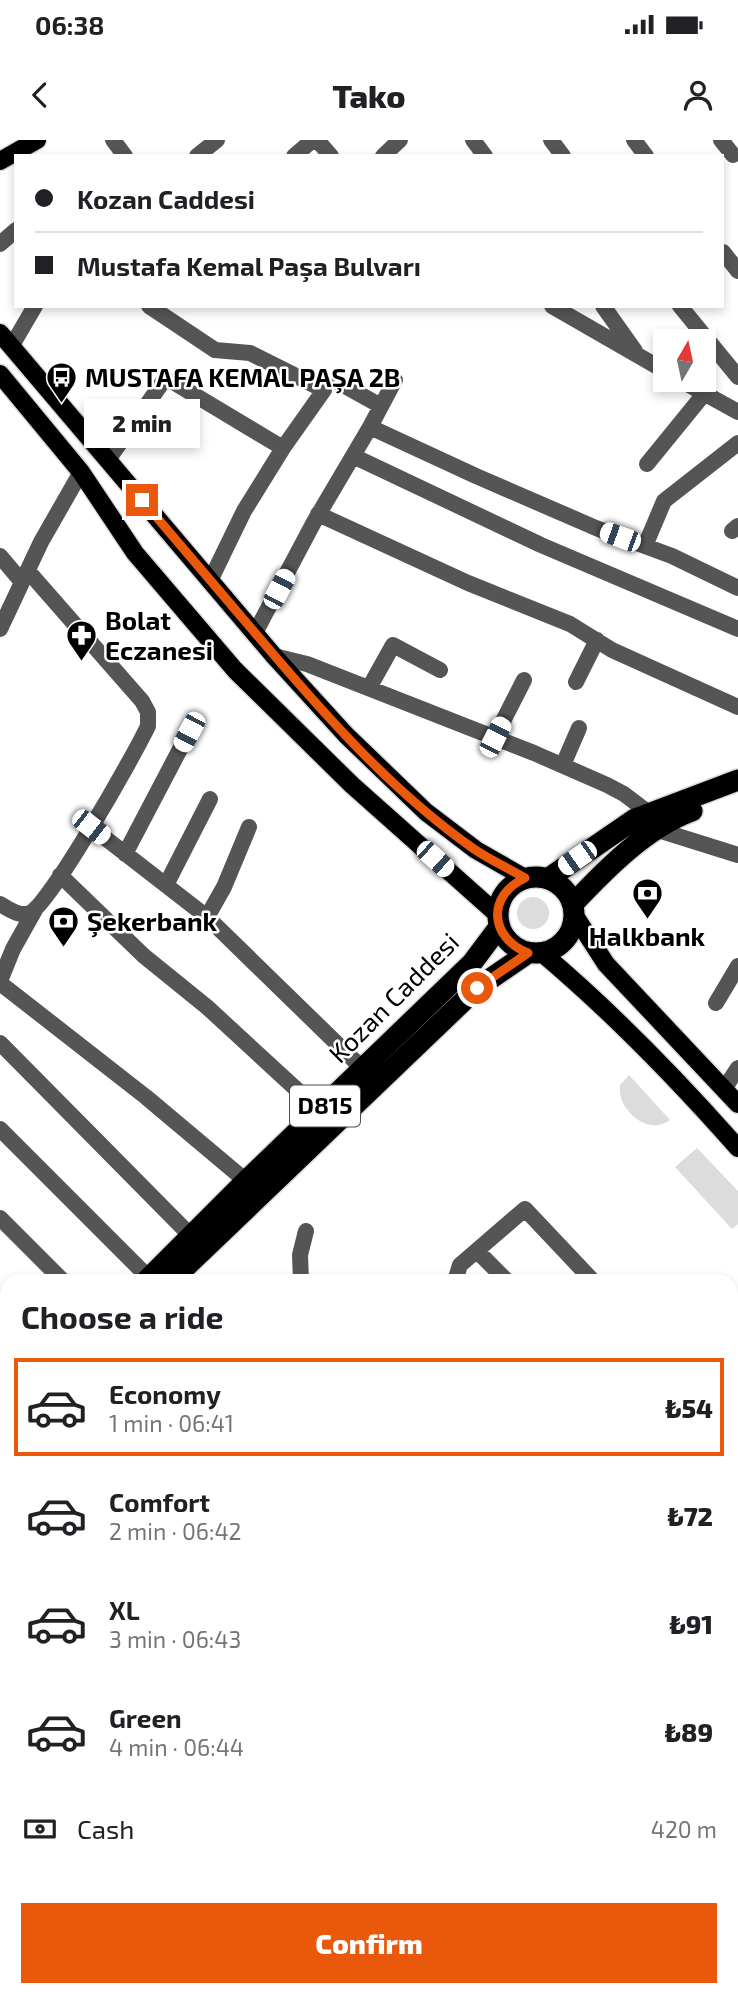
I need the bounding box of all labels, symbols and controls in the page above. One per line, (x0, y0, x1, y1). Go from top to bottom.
text: 06:38 (35, 9, 104, 40)
icon: back (21, 76, 59, 114)
text: Tako (333, 76, 405, 114)
icon: person (679, 76, 717, 114)
text: Kozan Caddesi (77, 183, 255, 214)
text: Mustafa Kemal Paşa Bulvarı (77, 250, 421, 281)
north arrow (653, 329, 716, 392)
map controls (653, 329, 716, 392)
bus stop icon: MUSTAFA KEMAL PAŞA 2B (45, 361, 79, 405)
place label: MUSTAFA KEMAL PAŞA 2B (85, 361, 400, 394)
callout: 2 min (84, 398, 200, 448)
text: 2 min (112, 409, 172, 437)
route end (126, 484, 158, 516)
car (597, 520, 644, 554)
car (260, 566, 299, 612)
place label: Bolat Eczanesi (105, 604, 213, 665)
pharmacy icon: Bolat Eczanesi (65, 619, 99, 663)
car (170, 709, 209, 755)
car (477, 714, 514, 760)
car (68, 806, 115, 848)
car (413, 837, 458, 881)
car (554, 837, 601, 879)
bank icon: Halkbank (630, 877, 664, 921)
bank icon: Şekerbank (47, 905, 81, 949)
place label: Şekerbank (87, 905, 218, 938)
place label: Halkbank (589, 920, 706, 951)
street label: Kozan Caddesi (322, 926, 464, 1068)
route start (461, 972, 493, 1004)
road number: D815 (290, 1086, 360, 1126)
text: Choose a ride (21, 1297, 224, 1335)
icon: car (25, 1376, 88, 1439)
text: Economy (109, 1378, 221, 1409)
text: ₺54 (665, 1392, 713, 1423)
text: 1 min · 06:41 (109, 1409, 234, 1437)
icon: car (25, 1484, 88, 1547)
text: Comfort (109, 1486, 210, 1517)
text: ₺72 (667, 1500, 713, 1531)
text: 2 min · 06:42 (109, 1517, 241, 1545)
icon: car (25, 1592, 88, 1655)
text: XL (109, 1594, 140, 1625)
text: ₺91 (669, 1608, 713, 1639)
text: 3 min · 06:43 (109, 1625, 241, 1653)
icon: car (25, 1700, 88, 1763)
text: Green (109, 1702, 182, 1733)
text: ₺89 (665, 1716, 713, 1747)
text: 4 min · 06:44 (109, 1733, 244, 1761)
icon: cash (21, 1810, 59, 1848)
text: Cash (77, 1813, 134, 1844)
text: 420 m (651, 1815, 717, 1843)
button: Confirm (21, 1903, 717, 1983)

